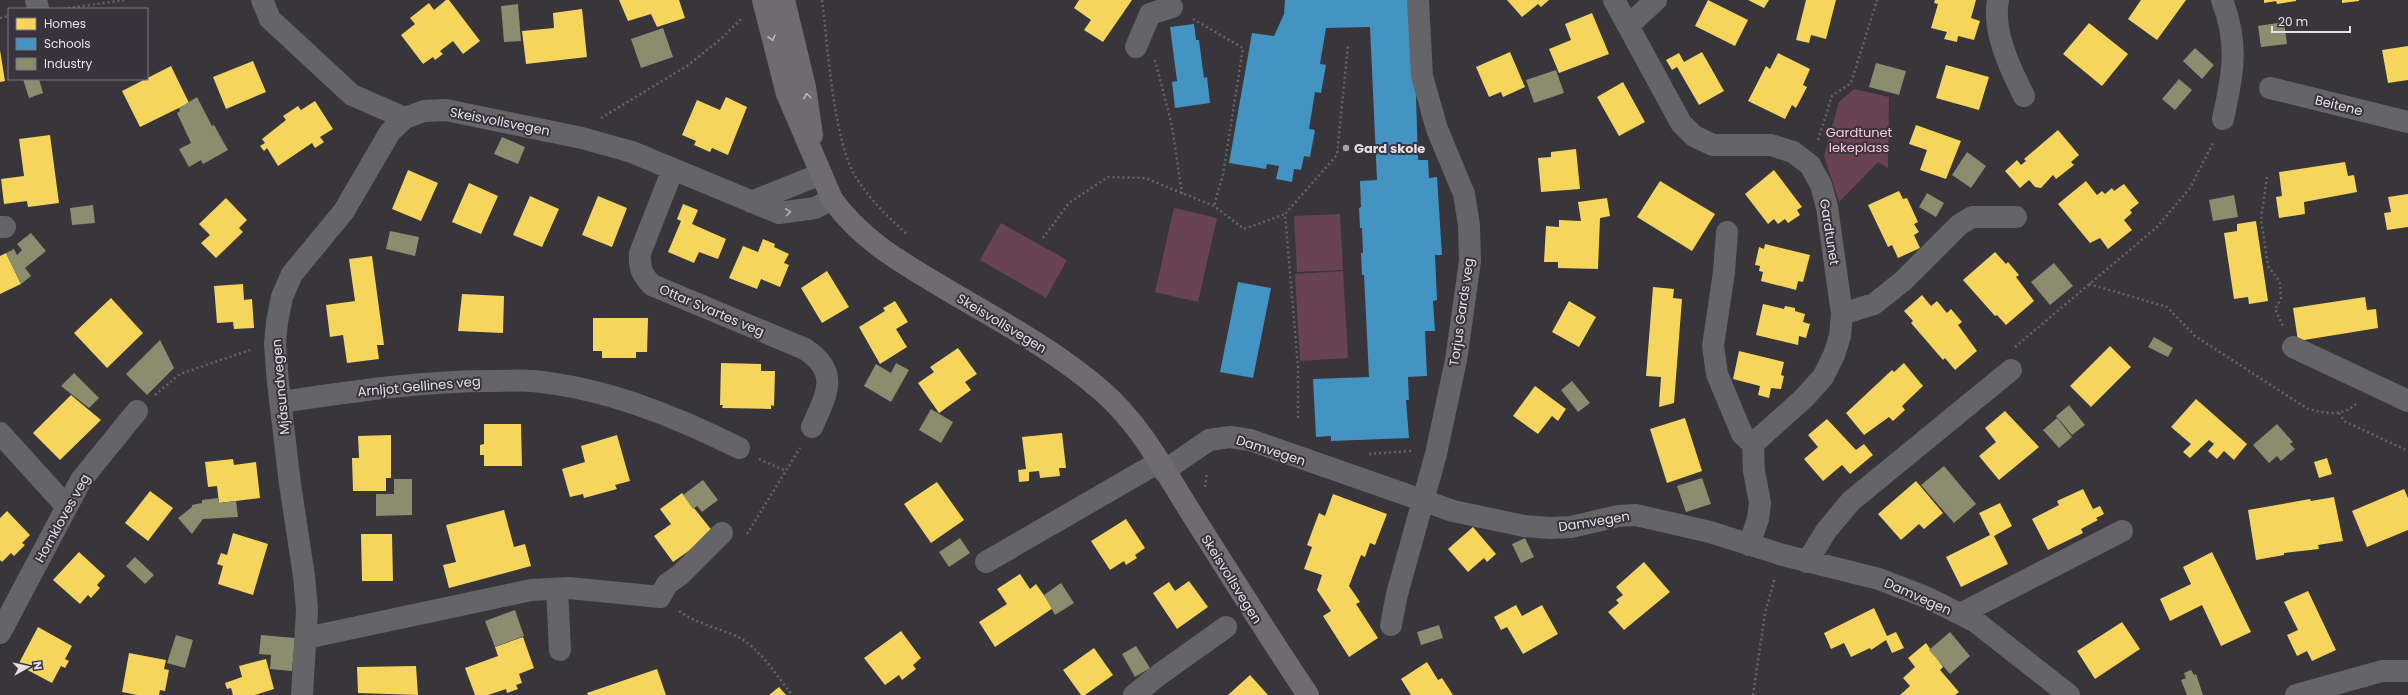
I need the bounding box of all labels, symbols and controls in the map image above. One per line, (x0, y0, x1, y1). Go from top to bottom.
legend (8, 8, 148, 80)
scale bar (2272, 8, 2350, 34)
text: 20 m (2278, 13, 2308, 30)
text: Homes (44, 15, 86, 32)
one-way arrow (767, 34, 776, 41)
text: Schools (44, 35, 91, 52)
text: Industry (44, 55, 93, 72)
street label: Beitene (2313, 90, 2365, 121)
one-way arrow (803, 93, 812, 99)
street label: Skeisvollsvegen (448, 102, 552, 141)
park label: Gardtunet lekeplass (1826, 123, 1893, 157)
place label: Gard skole (1354, 139, 1425, 158)
marker: Gard skole (1341, 143, 1351, 153)
street label: Gardtunet (1815, 198, 1844, 267)
one-way arrow (785, 208, 791, 217)
street label: Torjus Gards veg (1445, 257, 1478, 367)
street label: Ottar Svartes veg (656, 280, 767, 341)
street label: Skeisvollsvegen (953, 289, 1050, 358)
street label: Mjåsundvegen (267, 338, 294, 436)
street label: Arnljot Gellines veg (357, 372, 481, 401)
street label: Damvegen (1234, 430, 1308, 471)
street label: Hornkloves veg (30, 471, 95, 566)
street label: Damvegen (1557, 506, 1631, 536)
street label: Skeisvollsvegen (1197, 531, 1267, 627)
street label: Damvegen (1881, 573, 1954, 620)
north arrow (8, 647, 48, 687)
text: N (29, 660, 46, 671)

